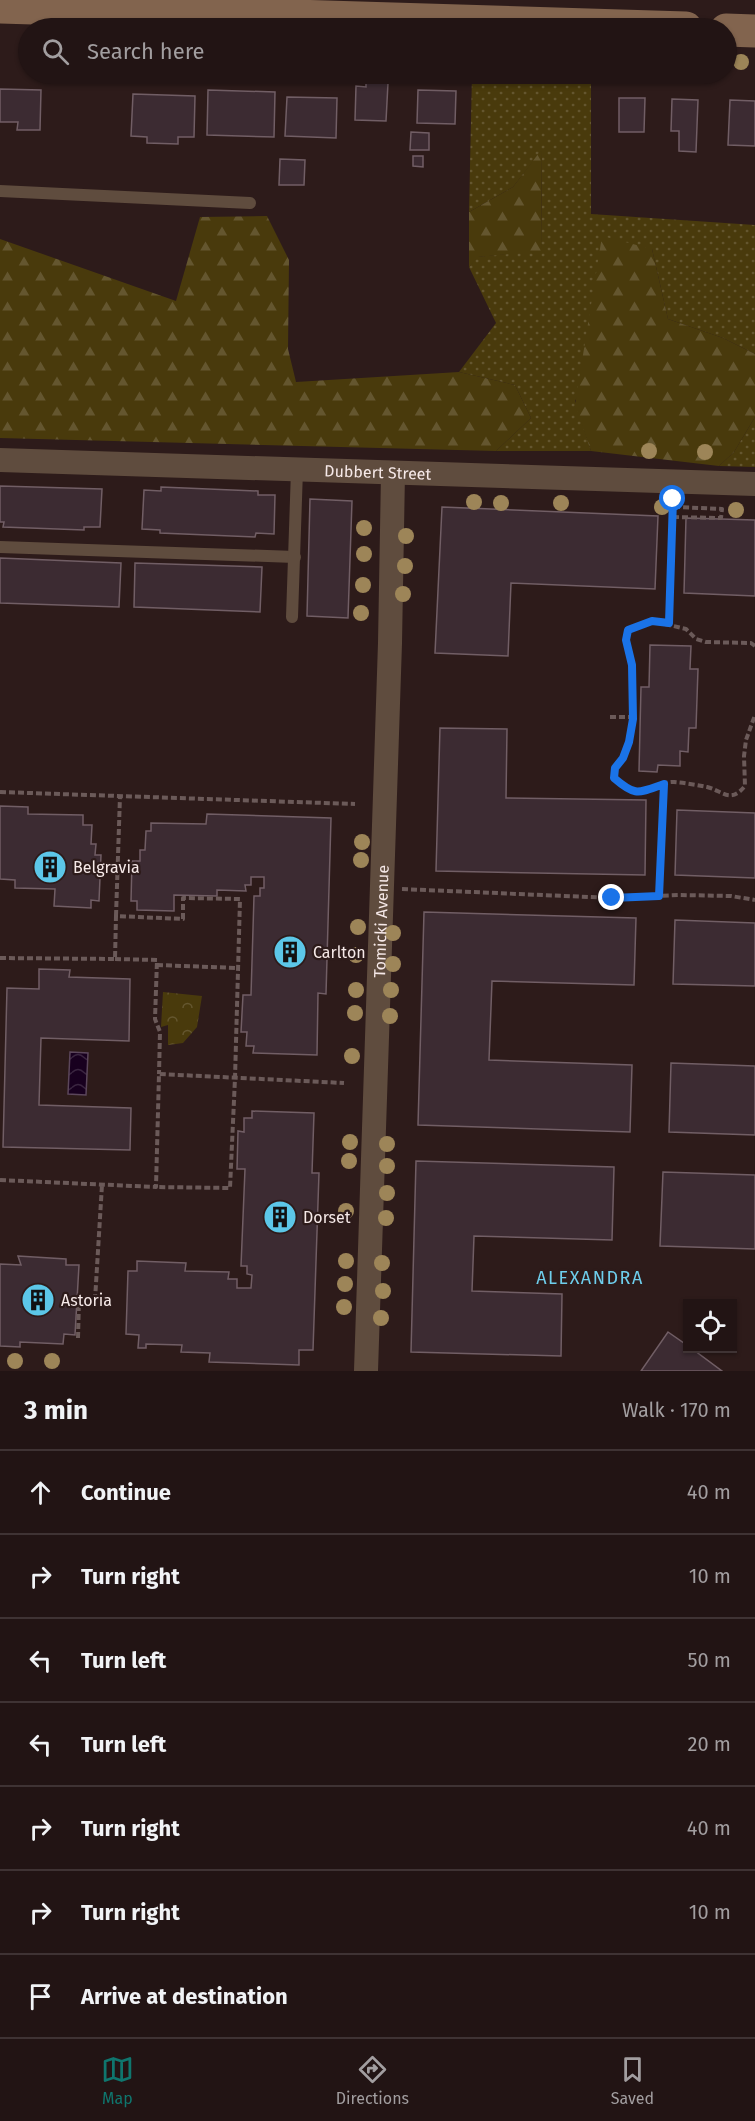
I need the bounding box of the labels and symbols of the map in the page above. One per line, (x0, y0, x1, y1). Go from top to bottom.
street label: Dubbert Street (324, 461, 432, 484)
route start (659, 485, 685, 511)
building icon: Belgravia (32, 849, 68, 885)
place label: Belgravia (73, 858, 140, 877)
street label: Tomicki Avenue (370, 865, 393, 978)
route end (598, 884, 624, 910)
building icon: Carlton (272, 934, 308, 970)
place label: Carlton (313, 943, 366, 962)
building icon: Dorset (262, 1199, 298, 1235)
place label: Dorset (303, 1208, 351, 1227)
district label: ALEXANDRA (536, 1267, 644, 1289)
building icon: Astoria (20, 1282, 56, 1318)
place label: Astoria (61, 1291, 112, 1310)

